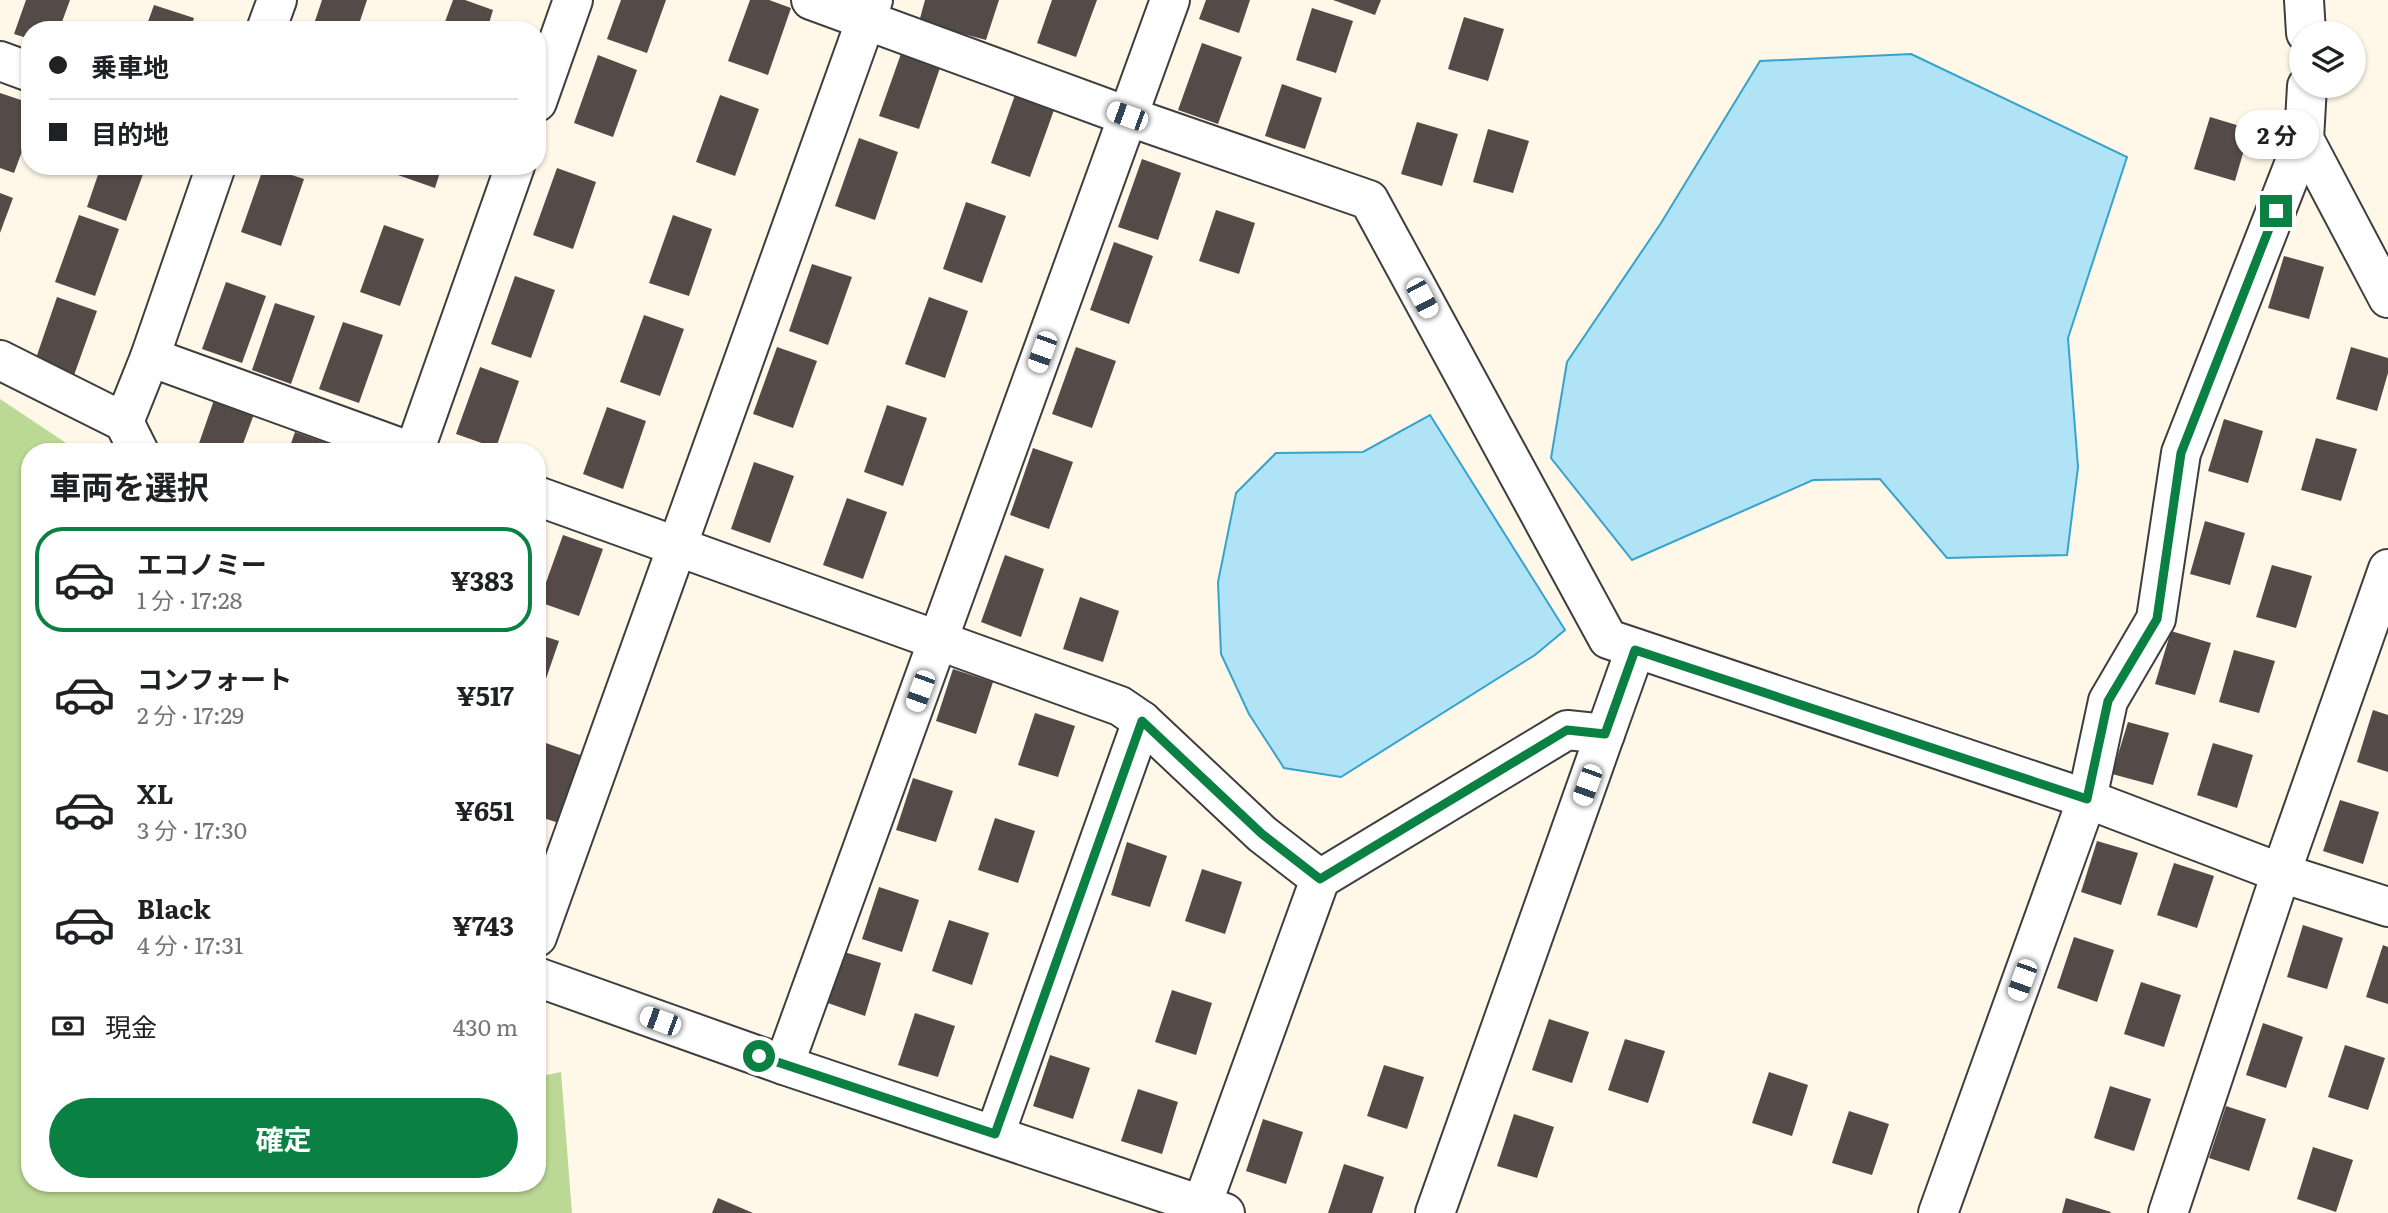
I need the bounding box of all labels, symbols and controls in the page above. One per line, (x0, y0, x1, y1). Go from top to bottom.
map controls (2289, 21, 2366, 98)
button: layers (2289, 21, 2366, 98)
text: 乗車地 (91, 46, 169, 85)
car (1104, 99, 1151, 133)
callout: 2 分 (2234, 110, 2318, 158)
text: 目的地 (91, 113, 169, 152)
text: 2 分 (2257, 117, 2297, 151)
route end (2260, 195, 2292, 227)
car (1403, 275, 1442, 321)
car (1025, 329, 1060, 375)
text: 車両を選択 (49, 461, 209, 509)
text: エコノミー (137, 543, 267, 582)
icon: car (53, 548, 116, 611)
text: ¥383 (450, 560, 514, 599)
text: 1 分 · 17:28 (137, 582, 242, 616)
text: コンフォート (137, 658, 292, 697)
icon: car (53, 663, 116, 726)
car (903, 668, 938, 714)
text: ¥517 (456, 675, 514, 714)
text: 2 分 · 17:29 (137, 697, 244, 731)
car (1570, 762, 1605, 808)
text: XL (137, 773, 174, 812)
icon: car (53, 778, 116, 841)
text: ¥651 (455, 790, 514, 829)
text: 3 分 · 17:30 (137, 812, 247, 846)
text: Black (137, 888, 211, 927)
icon: car (53, 893, 116, 956)
text: ¥743 (452, 905, 514, 944)
text: 4 分 · 17:31 (137, 927, 243, 961)
car (2005, 957, 2040, 1003)
car (637, 1004, 684, 1038)
text: 現金 (105, 1006, 157, 1045)
icon: cash (49, 1007, 87, 1045)
text: 430 m (453, 1009, 518, 1043)
route start (743, 1040, 775, 1072)
button: 確定 (49, 1098, 518, 1178)

